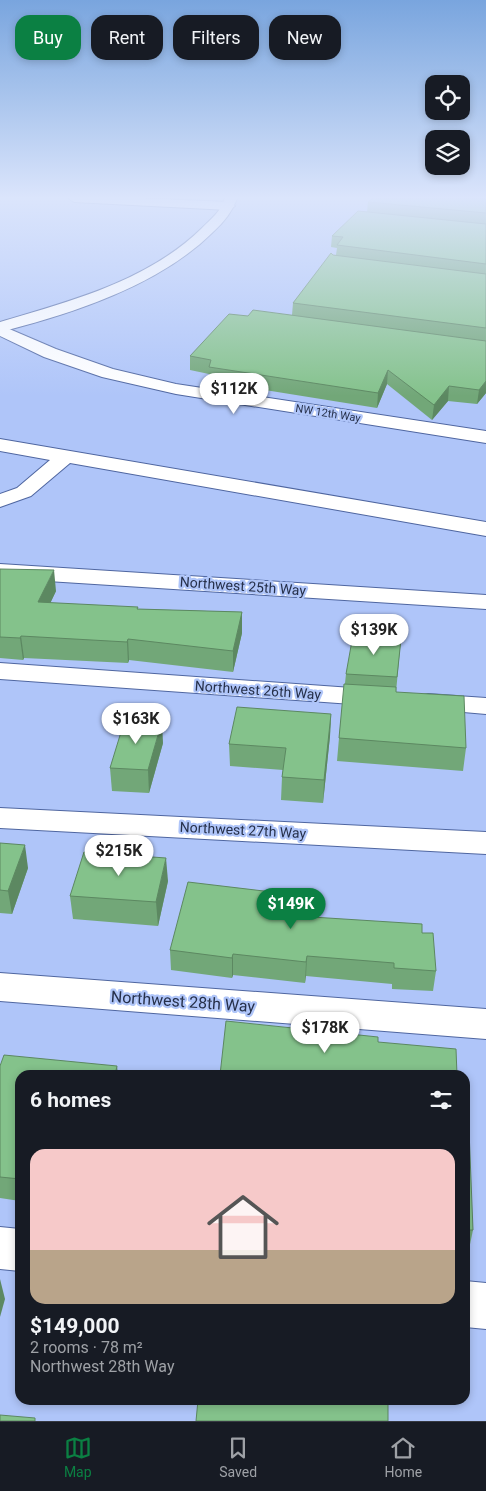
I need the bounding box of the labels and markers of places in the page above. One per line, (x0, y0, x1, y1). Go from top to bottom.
pin: $112K (199, 372, 269, 415)
pin: $139K (339, 614, 409, 656)
pin: $163K (101, 702, 171, 745)
pin: $215K (84, 834, 154, 877)
pin: $149K (256, 888, 326, 930)
pin: $178K (290, 1012, 360, 1054)

